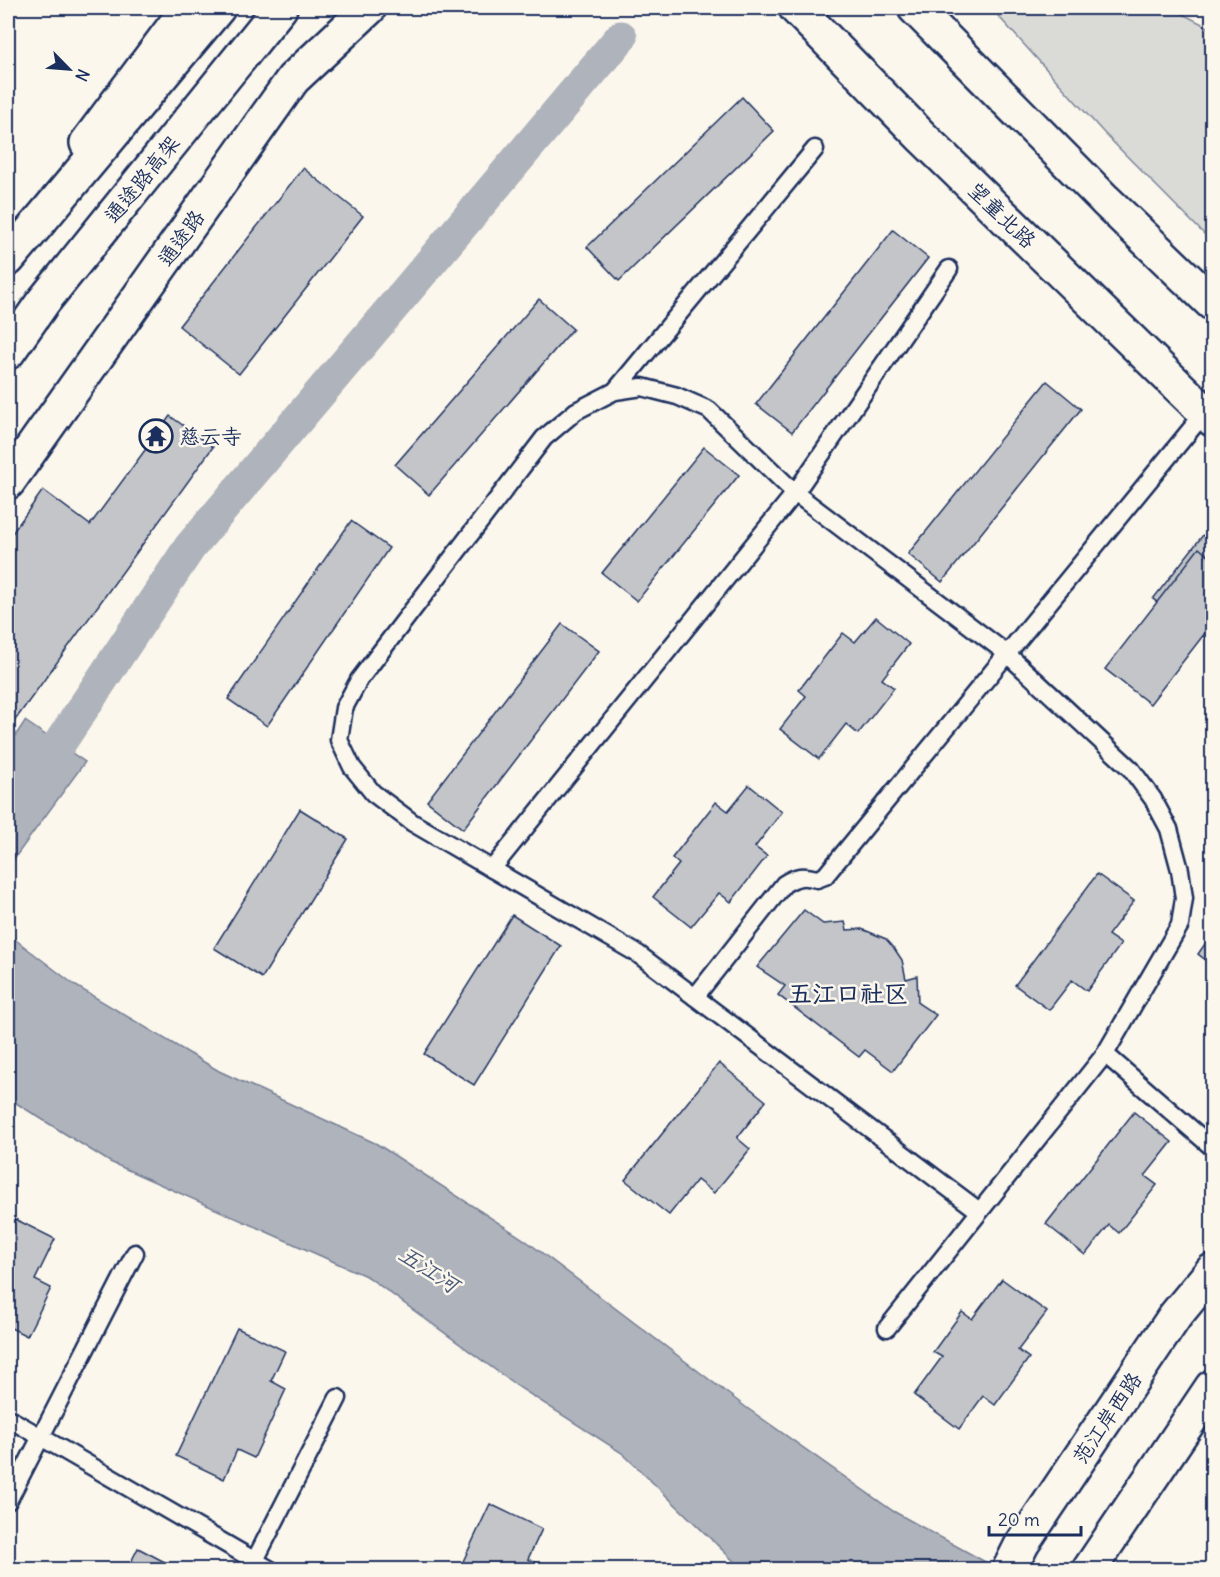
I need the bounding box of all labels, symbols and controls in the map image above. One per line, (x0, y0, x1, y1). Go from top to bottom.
north arrow (39, 39, 99, 99)
text: N (71, 66, 94, 85)
street label: 通途路高架 (98, 130, 186, 228)
street label: 望童北路 (962, 176, 1042, 254)
street label: 通途路 (152, 204, 210, 272)
temple icon: 慈云寺 (138, 418, 174, 454)
place label: 慈云寺 (179, 423, 242, 450)
district label: 五江口社区 (788, 978, 908, 1008)
water label: 五江河 (394, 1239, 467, 1300)
street label: 范江岸西路 (1066, 1367, 1148, 1469)
scale bar (989, 1499, 1080, 1537)
text: 20 m (998, 1508, 1040, 1531)

